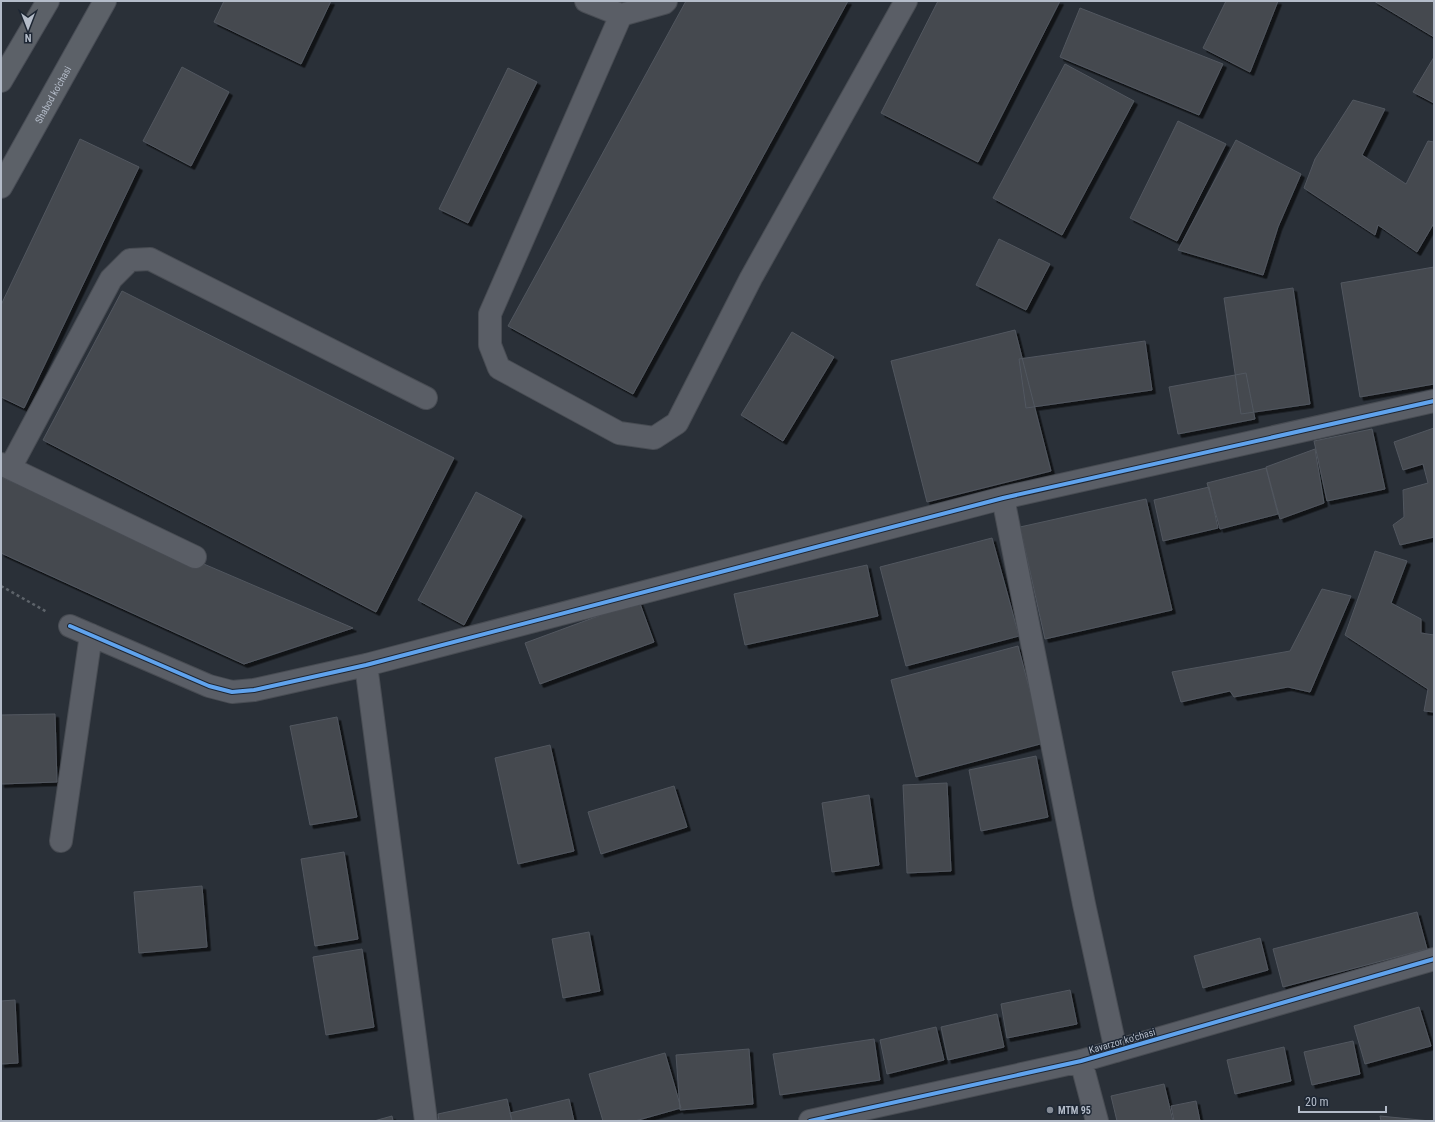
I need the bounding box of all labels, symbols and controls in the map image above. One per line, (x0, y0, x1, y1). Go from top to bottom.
north arrow (8, 8, 48, 48)
text: N (24, 31, 31, 44)
street label: Shabod ko'chasi (32, 64, 73, 125)
street label: Kavarzor ko’chasi (1087, 1026, 1157, 1056)
scale bar (1299, 1088, 1386, 1114)
text: 20 m (1305, 1095, 1329, 1109)
marker: МТМ 95 (1045, 1105, 1055, 1115)
place label: МТМ 95 (1058, 1105, 1091, 1116)

